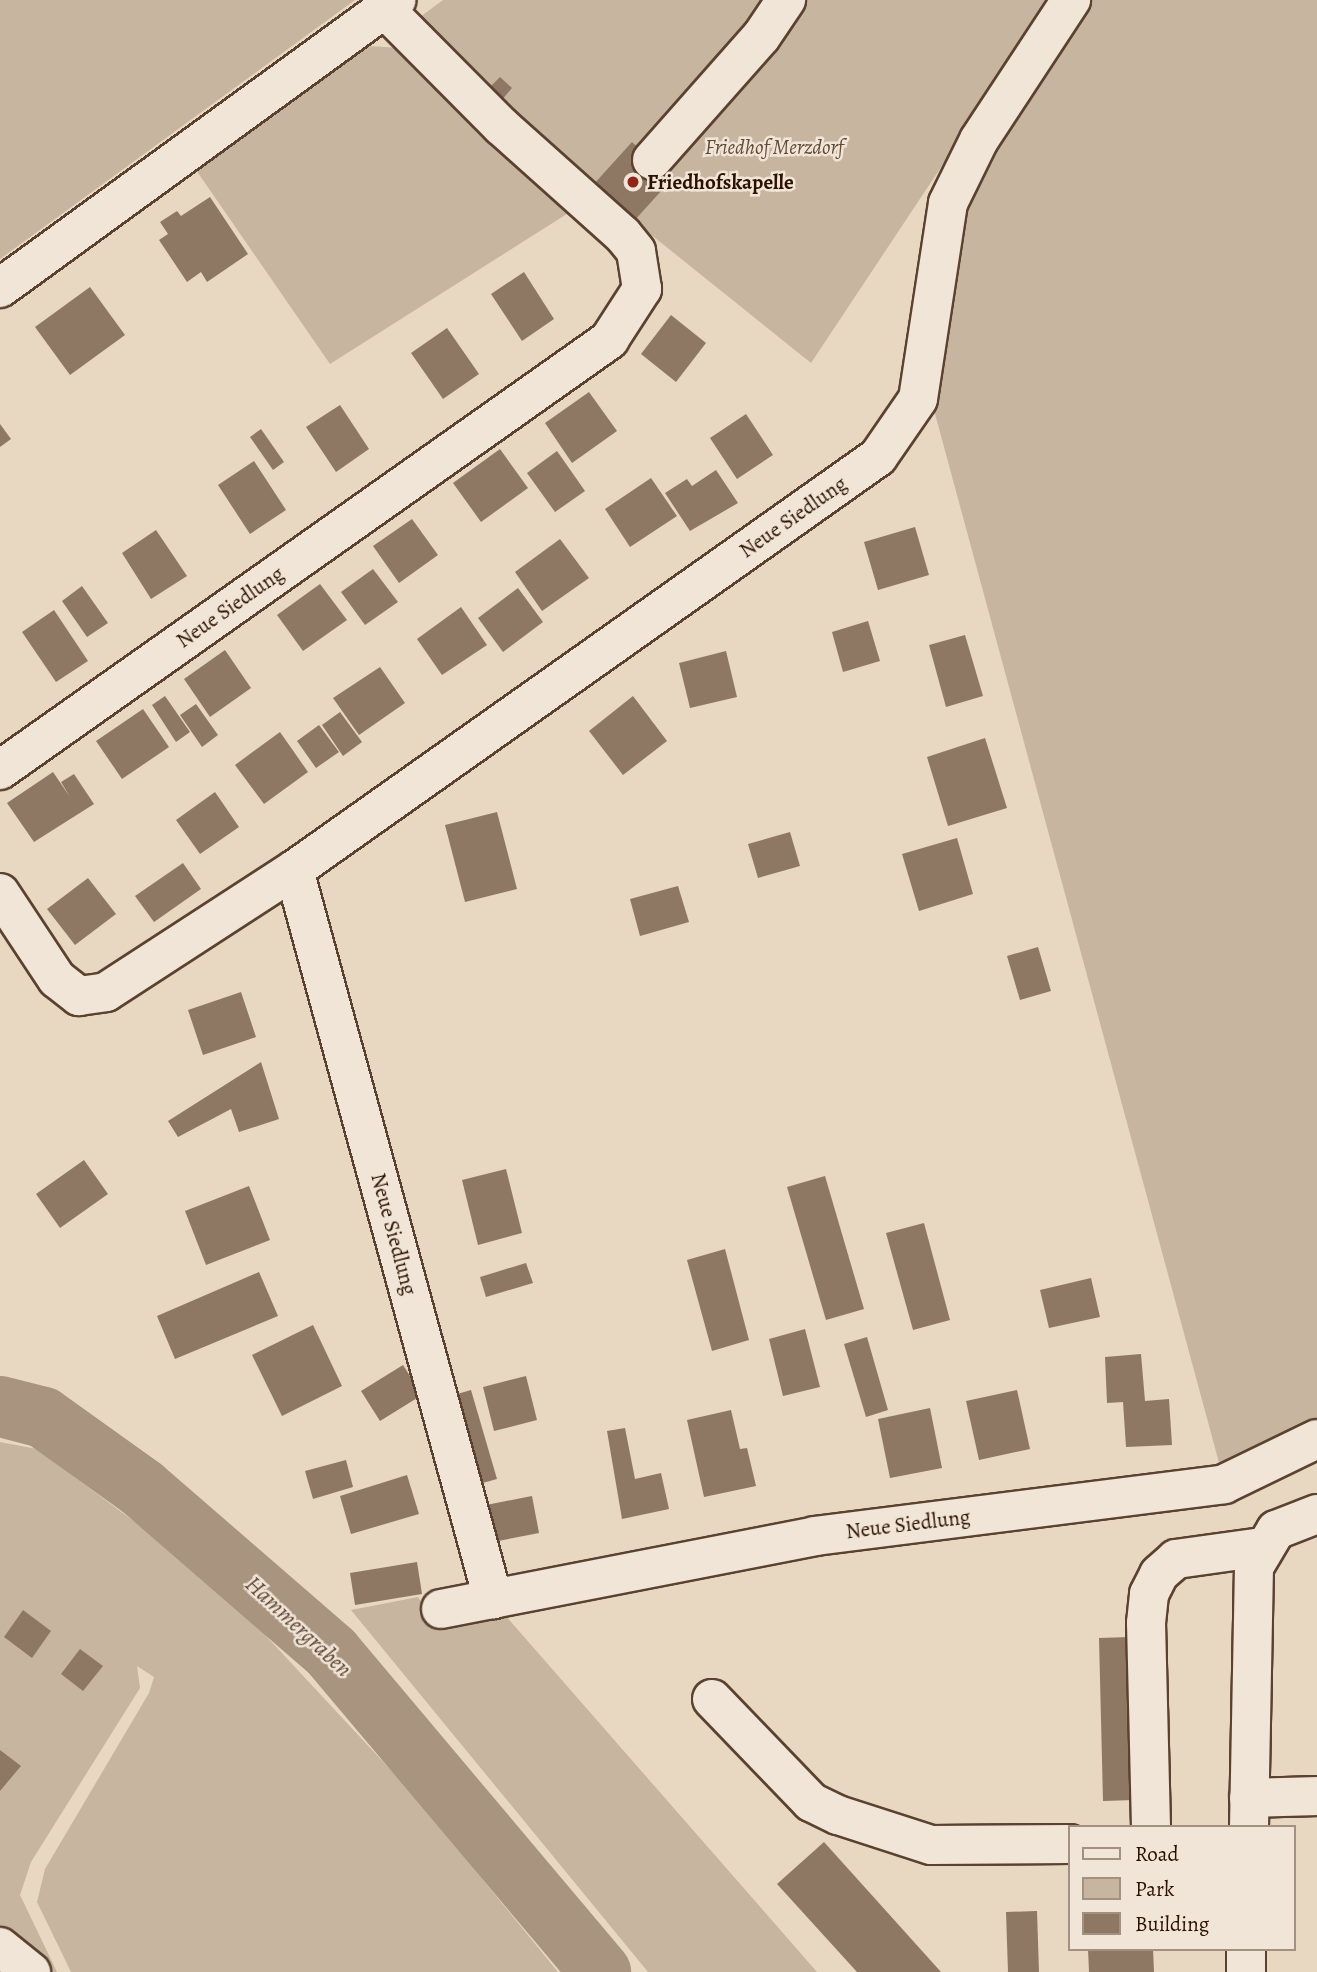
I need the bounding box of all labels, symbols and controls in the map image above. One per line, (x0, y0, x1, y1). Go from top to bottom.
park label: Friedhof Merzdorf (705, 134, 843, 160)
place label: Friedhofskapelle (647, 169, 794, 195)
marker: Friedhofskapelle (625, 174, 641, 190)
street label: Neue Siedlung (735, 471, 851, 563)
street label: Neue Siedlung (172, 561, 288, 653)
street label: Neue Siedlung (366, 1170, 422, 1298)
street label: Neue Siedlung (844, 1504, 972, 1544)
water label: Hammergraben (239, 1571, 357, 1683)
legend (1068, 1825, 1296, 1951)
text: Road (1135, 1840, 1179, 1868)
text: Park (1135, 1875, 1174, 1903)
text: Building (1135, 1910, 1209, 1938)

